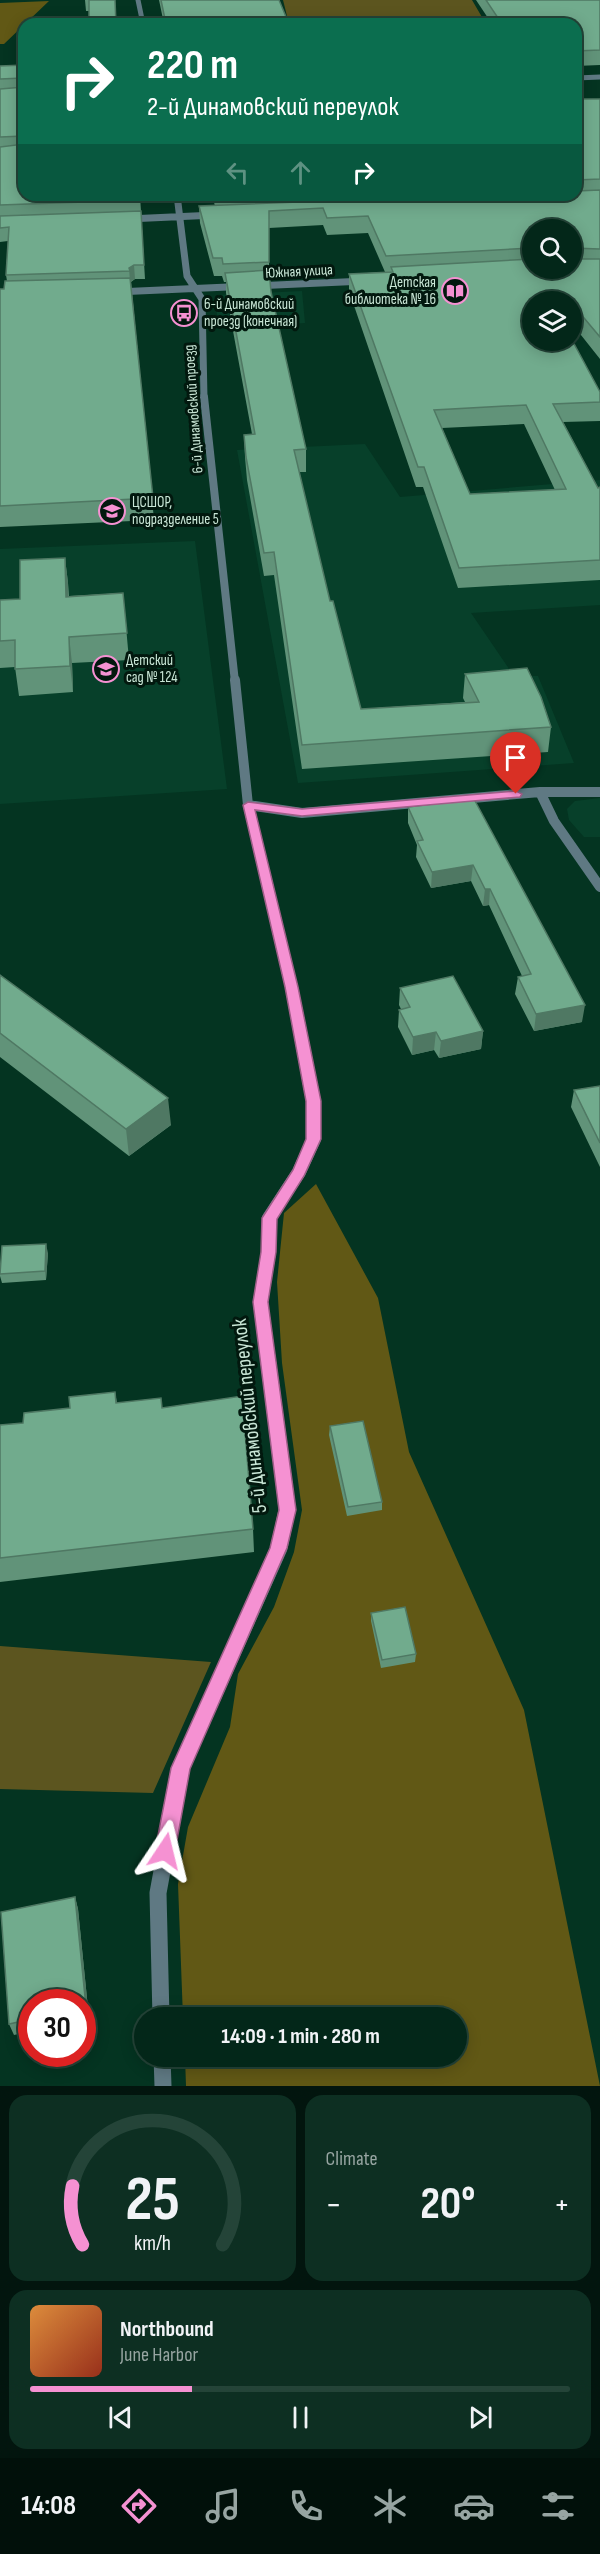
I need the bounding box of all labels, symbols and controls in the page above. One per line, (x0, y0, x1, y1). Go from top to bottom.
text: 220 m (147, 40, 238, 91)
icon: right (48, 42, 126, 120)
text: 2-й Динамовский переулок (147, 91, 399, 123)
icon: left (221, 156, 254, 189)
icon: ahead (284, 156, 317, 189)
icon: right (347, 156, 380, 189)
map controls (522, 219, 582, 351)
button: search (522, 219, 582, 279)
street label: Южная улица (265, 260, 334, 283)
place label: Детская библиотека № 16 (345, 273, 436, 309)
library icon: Детская библиотека № 16 (440, 276, 470, 306)
button: layers (522, 291, 582, 351)
place label: 6-й Динамовский проезд (конечная) (204, 295, 297, 331)
bus stop icon: 6-й Динамовский проезд (конечная) (169, 298, 199, 328)
street label: 6-й Динамовский проезд (180, 344, 207, 474)
place label: ЦСШОР, подразделение 5 (132, 493, 219, 529)
school or university icon: ЦСШОР, подразделение 5 (97, 496, 127, 526)
place label: Детский сад № 124 (126, 651, 178, 687)
school or university icon: Детский сад № 124 (91, 654, 121, 684)
pin (490, 732, 541, 794)
icon: arrive (499, 741, 532, 774)
street label: 5-й Динамовский переулок (227, 1317, 272, 1514)
position arrow (133, 1819, 197, 1883)
speed limit sign: 30 (18, 1989, 96, 2067)
text: 14:09 · 1 min · 280 m (221, 2023, 380, 2050)
text: Climate (326, 2147, 378, 2171)
text: 25 (125, 2163, 180, 2238)
text: 20° (420, 2177, 475, 2232)
text: − (326, 2185, 342, 2225)
text: + (554, 2185, 570, 2225)
text: km/h (134, 2231, 171, 2256)
text: Northbound (120, 2316, 214, 2343)
text: June Harbor (120, 2343, 198, 2367)
icon: previous (104, 2401, 137, 2434)
icon: pause (284, 2401, 317, 2434)
icon: next (464, 2401, 497, 2434)
icon: directions (118, 2485, 160, 2527)
icon: music (202, 2485, 244, 2527)
icon: phone (285, 2485, 327, 2527)
icon: climate (369, 2485, 411, 2527)
icon: car (453, 2485, 495, 2527)
icon: filters (537, 2485, 579, 2527)
text: 14:08 (21, 2490, 76, 2522)

